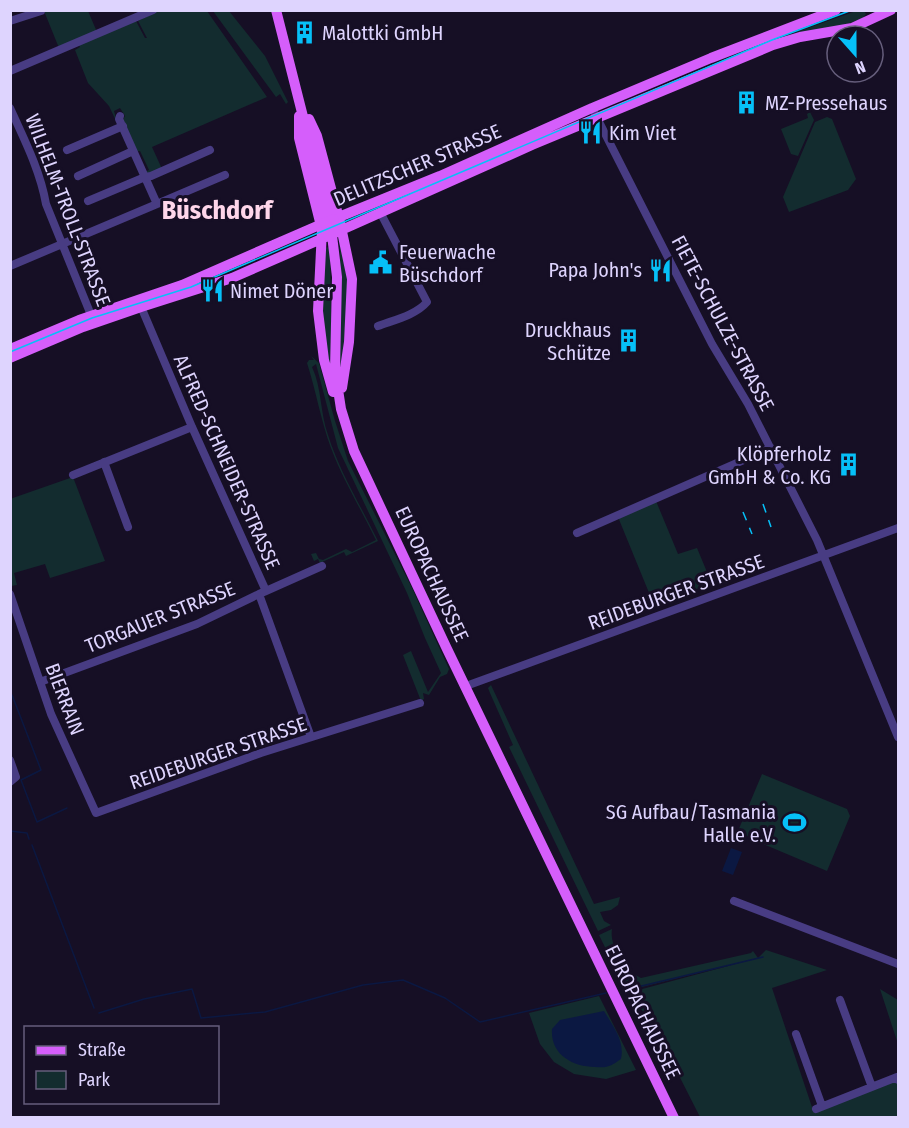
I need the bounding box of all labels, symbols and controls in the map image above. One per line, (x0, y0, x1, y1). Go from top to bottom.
building icon: Malottki GmbH (291, 20, 317, 46)
place label: Malottki GmbH (322, 21, 443, 45)
north arrow (825, 24, 885, 84)
text: N (852, 57, 868, 78)
building icon: MZ-Pressehaus (734, 90, 760, 116)
place label: MZ-Pressehaus (765, 91, 887, 115)
street label: WILHELM-TROLL-STRASSE (20, 111, 116, 309)
street label: DELITZSCHER STRASSE (330, 119, 504, 211)
restaurant icon: Kim Viet (578, 120, 604, 146)
place label: Kim Viet (609, 121, 677, 145)
district label: Büschdorf (162, 195, 275, 226)
street label: FIETE-SCHULZE-STRASSE (667, 231, 779, 415)
place label: Feuerwache Büschdorf (399, 240, 496, 287)
public building icon: Feuerwache Büschdorf (368, 250, 394, 276)
restaurant icon: Papa John's (647, 257, 673, 283)
place label: Papa John's (549, 258, 642, 282)
restaurant icon: Nimet Döner (199, 278, 225, 304)
place label: Nimet Döner (230, 279, 333, 303)
place label: Druckhaus Schütze (525, 318, 611, 365)
building icon: Druckhaus Schütze (616, 328, 642, 354)
street label: ALFRED-SCHNEIDER-STRASSE (169, 351, 285, 573)
place label: Klöpferholz GmbH & Co. KG (708, 442, 831, 489)
building icon: Klöpferholz GmbH & Co. KG (836, 452, 862, 478)
street label: EUROPACHAUSSEE (390, 502, 474, 646)
street label: REIDEBURGER STRASSE (585, 549, 767, 635)
street label: TORGAUER STRASSE (82, 576, 238, 658)
street label: BIERRAIN (40, 660, 90, 738)
street label: REIDEBURGER STRASSE (126, 711, 310, 795)
place label: SG Aufbau/Tasmania Halle e.V. (606, 800, 776, 847)
sports icon: SG Aufbau/Tasmania Halle e.V. (781, 810, 807, 836)
street label: EUROPACHAUSSEE (600, 941, 686, 1083)
legend (24, 1026, 219, 1104)
text: Straße (78, 1039, 126, 1061)
text: Park (78, 1069, 111, 1091)

